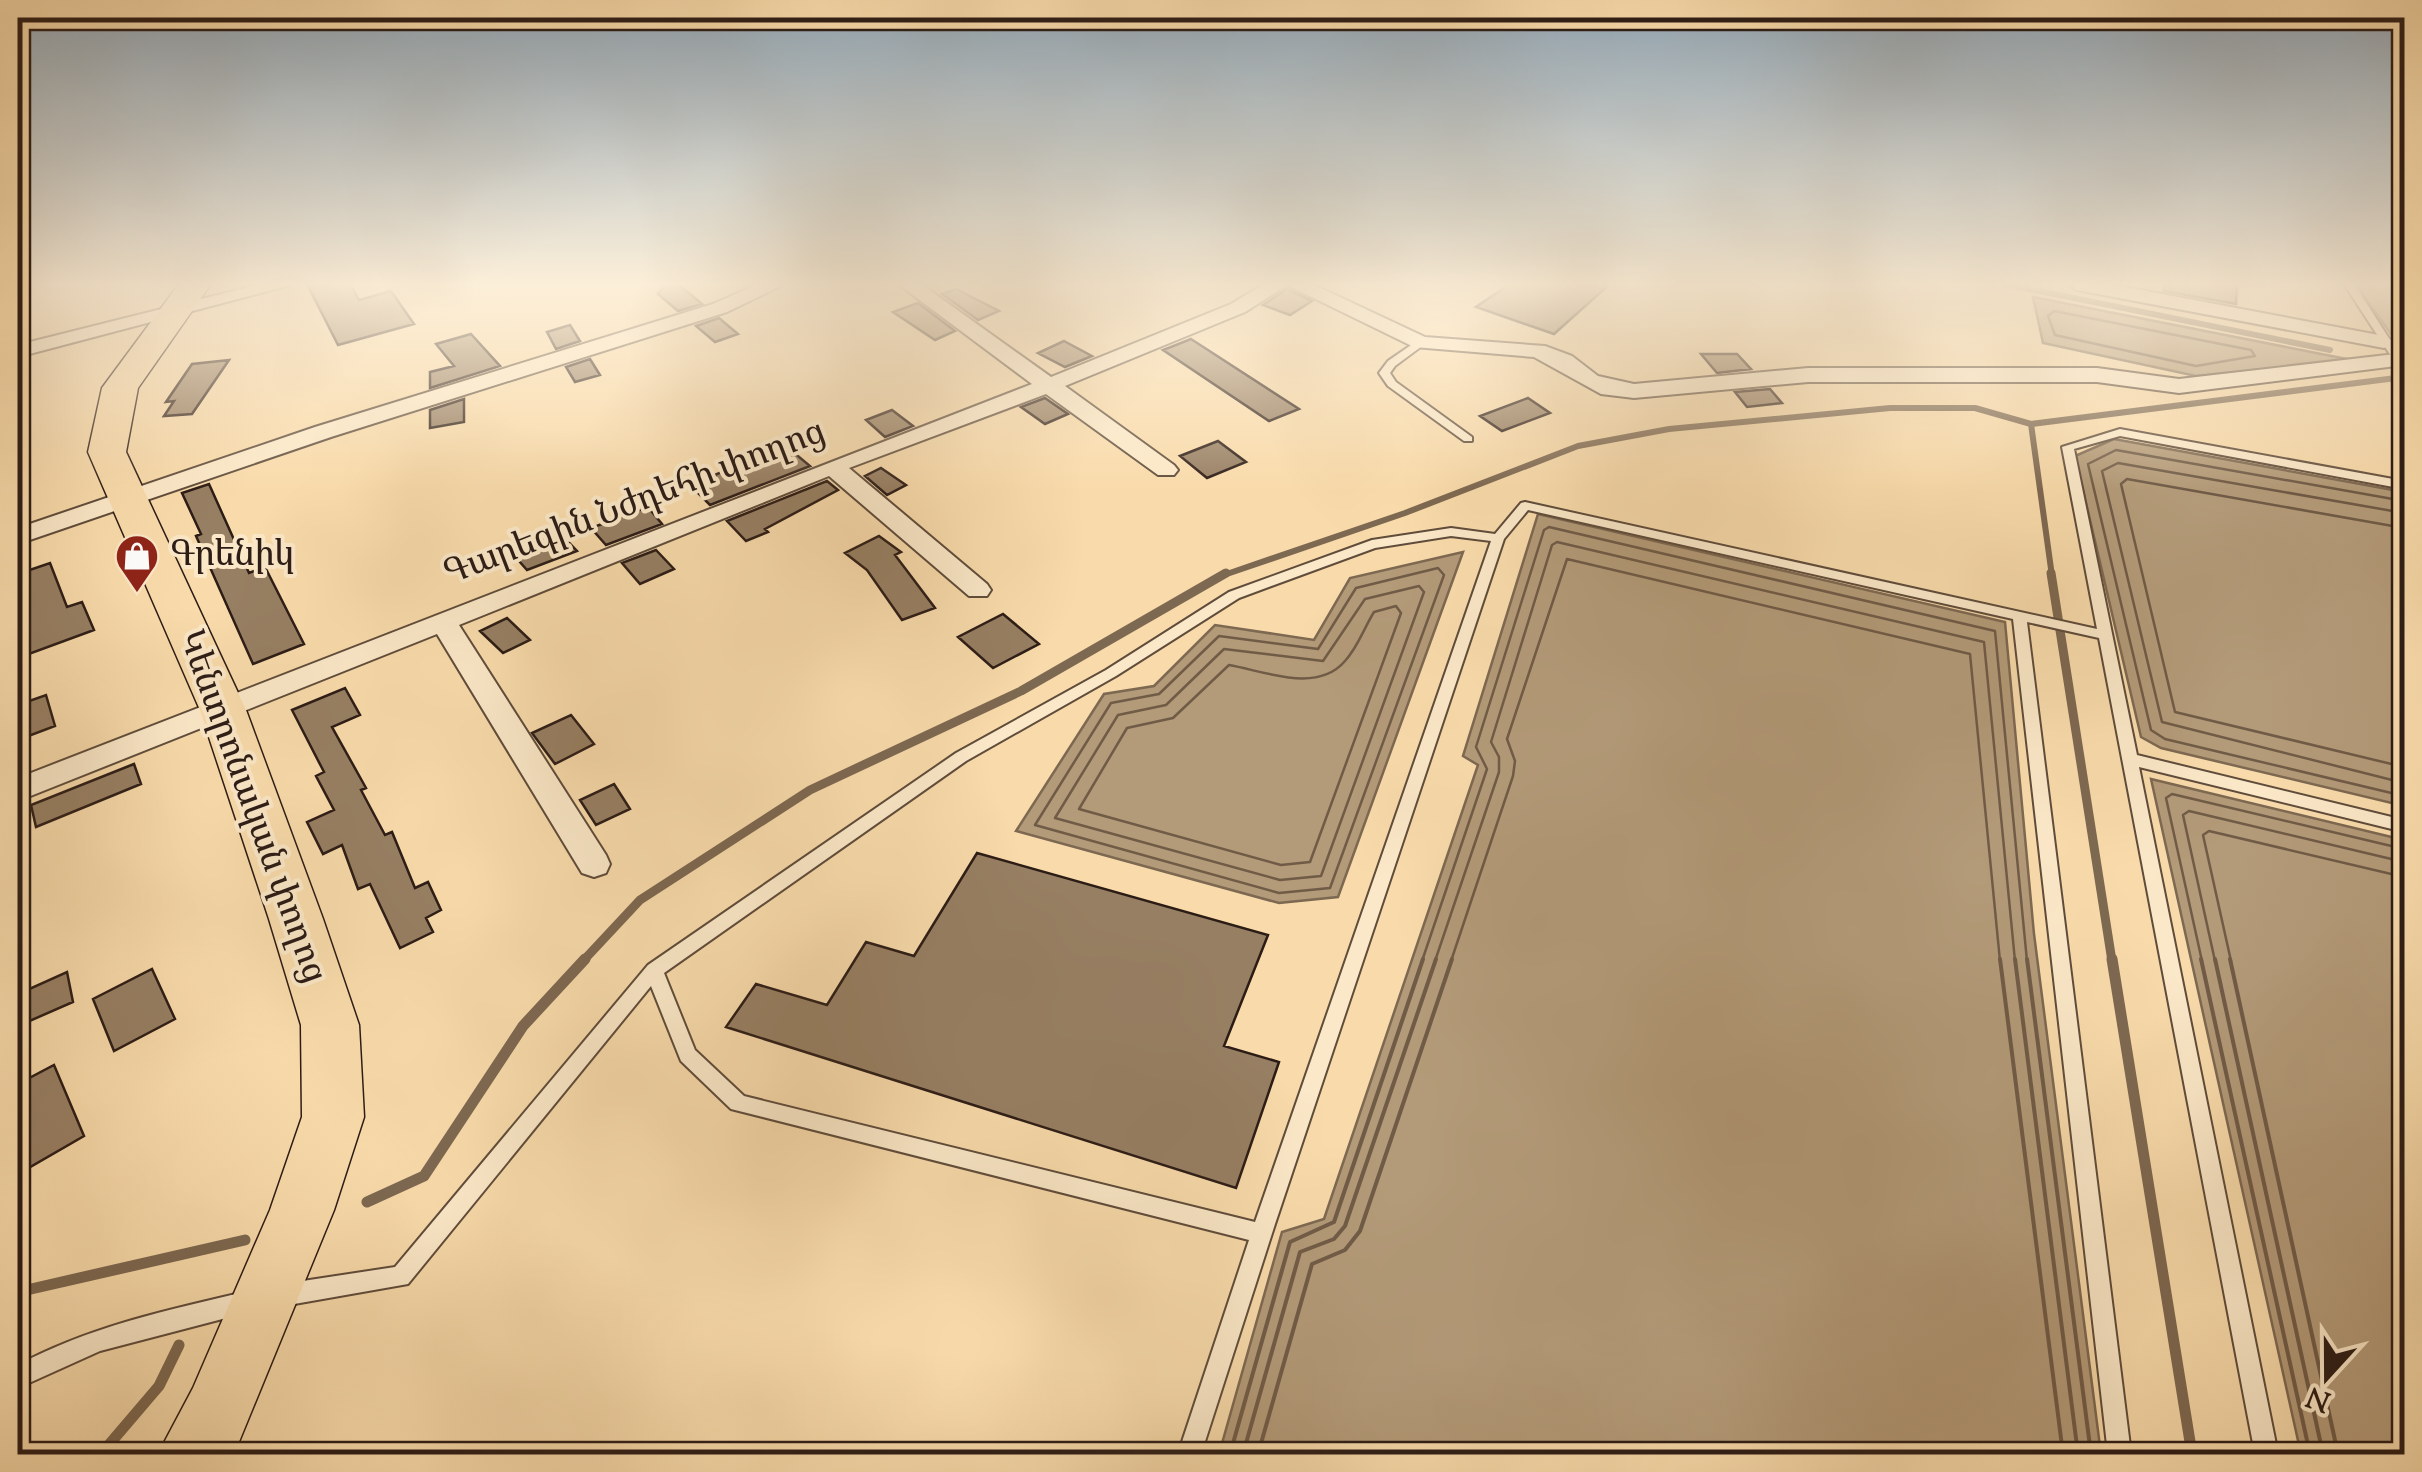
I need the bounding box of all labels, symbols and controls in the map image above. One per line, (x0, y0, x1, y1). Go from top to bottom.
street label: Գարեգին Նժդեհի փողոց (437, 408, 833, 600)
place label: Գրենիկ (170, 531, 294, 582)
shop icon: Գրենիկ (114, 533, 160, 594)
street label: Կենտրոնական փողոց (163, 623, 339, 991)
north arrow (2277, 1327, 2377, 1427)
text: N (2302, 1375, 2337, 1420)

